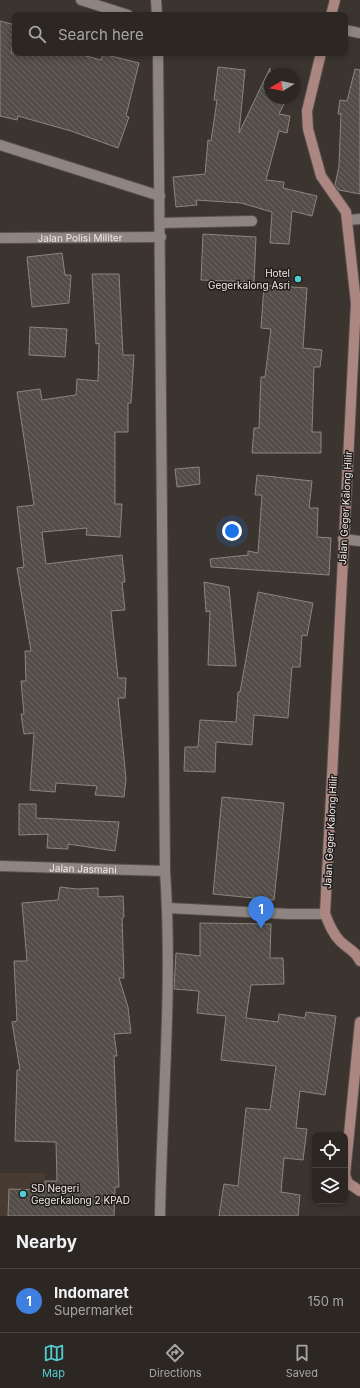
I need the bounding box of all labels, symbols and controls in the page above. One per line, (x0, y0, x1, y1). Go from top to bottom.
search box (12, 12, 348, 56)
icon: search (26, 23, 48, 45)
text: Search here (58, 25, 144, 44)
north arrow (264, 68, 300, 104)
street label: Jalan Polisi Militer (37, 231, 123, 244)
place label: Hotel Gegerkalong Asri (208, 267, 290, 291)
marker: Hotel Gegerkalong Asri (293, 274, 303, 284)
street label: Jalan Geger Kalong Hilir (336, 451, 354, 565)
your location (222, 521, 242, 541)
street label: Jalan Geger Kalong Hilir (321, 775, 339, 889)
street label: Jalan Jasmani (49, 861, 117, 876)
pin: 1 (248, 896, 274, 929)
map controls (312, 1132, 348, 1204)
button: locate (312, 1132, 348, 1168)
button: layers (312, 1168, 348, 1204)
place label: SD Negeri Gegerkalong 2 KPAD (31, 1182, 130, 1206)
marker: SD Negeri Gegerkalong 2 KPAD (18, 1189, 28, 1199)
text: Nearby (16, 1232, 77, 1252)
text: Indomaret (54, 1283, 129, 1302)
text: 1 (26, 1293, 32, 1309)
text: 150 m (308, 1293, 344, 1309)
text: Supermarket (54, 1302, 133, 1318)
tab: Map (42, 1342, 65, 1380)
tab: Directions (149, 1342, 202, 1380)
tab: Saved (286, 1342, 318, 1380)

